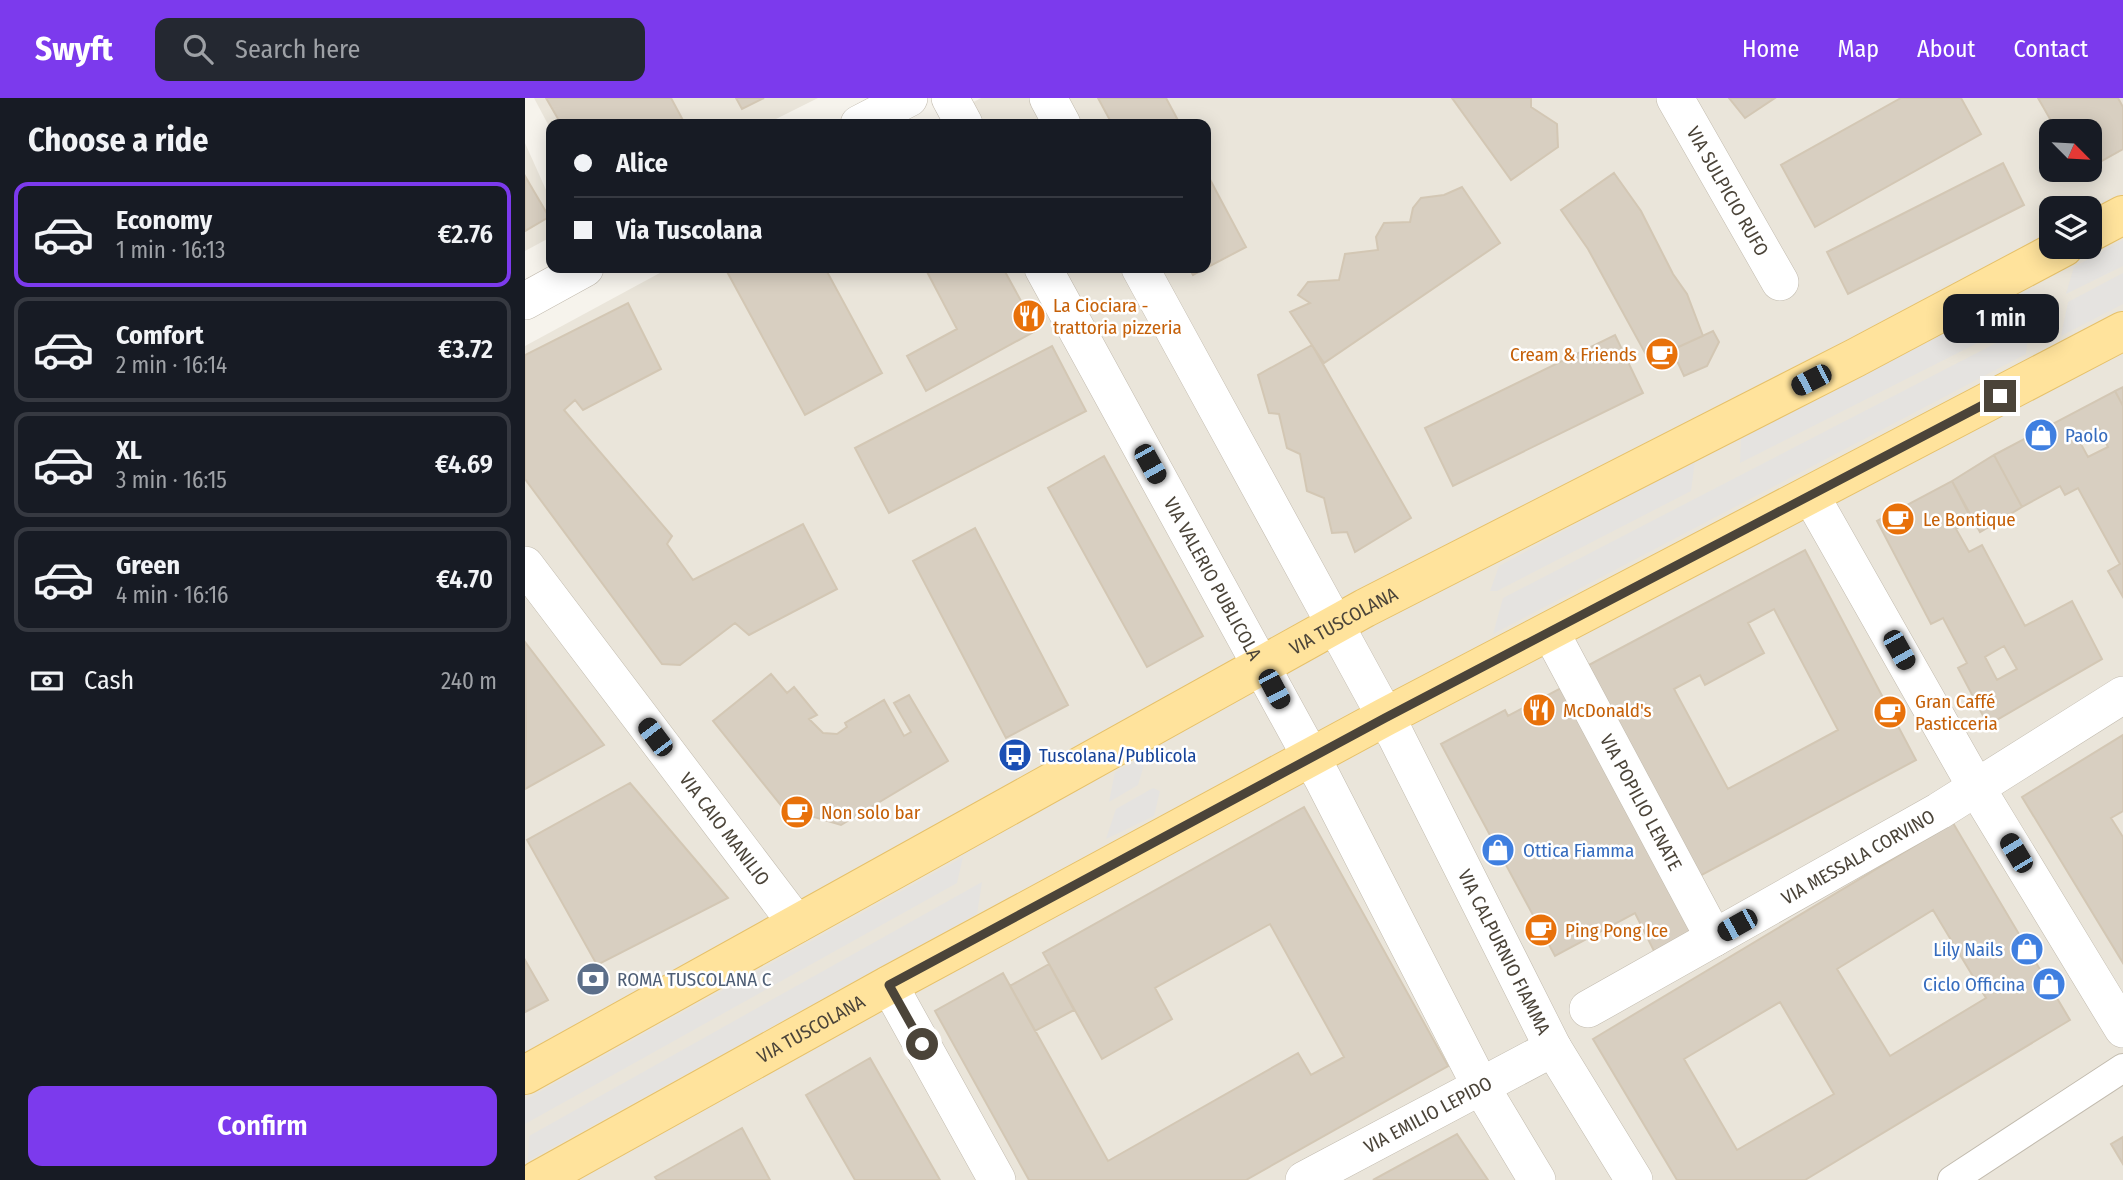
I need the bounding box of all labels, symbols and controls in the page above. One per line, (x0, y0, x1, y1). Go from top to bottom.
search box (155, 18, 645, 81)
text: Swyft (35, 29, 113, 69)
icon: search (179, 30, 217, 68)
text: Search here (235, 34, 360, 65)
text: Home (1742, 35, 1799, 63)
text: Map (1837, 35, 1879, 63)
text: About (1917, 35, 1975, 63)
text: Contact (2013, 35, 2088, 63)
north arrow (2039, 119, 2102, 182)
map controls (2039, 119, 2102, 259)
text: Choose a ride (28, 121, 209, 159)
street label: VIA SULPICIO RUFO (1682, 122, 1774, 260)
text: Alice (616, 148, 668, 179)
button: layers (2039, 196, 2102, 259)
icon: car (32, 203, 95, 266)
text: Economy (116, 205, 212, 236)
text: Via Tuscolana (616, 215, 762, 246)
text: €2.76 (438, 219, 493, 250)
text: 1 min · 16:13 (116, 236, 225, 264)
place label: La Ciociara - trattoria pizzeria (1053, 294, 1182, 339)
callout: 1 min (1942, 294, 2058, 344)
restaurant icon: La Ciociara - trattoria pizzeria (1010, 297, 1048, 335)
text: 1 min (1976, 304, 2026, 332)
icon: car (32, 318, 95, 381)
text: Comfort (116, 320, 204, 351)
text: €3.72 (438, 334, 493, 365)
cafe icon: Cream & Friends (1643, 335, 1681, 373)
place label: Cream & Friends (1510, 343, 1637, 366)
text: 2 min · 16:14 (116, 351, 227, 379)
car (1788, 361, 1835, 399)
route end (1984, 380, 2016, 412)
shop icon: Paolo (2022, 416, 2060, 454)
place label: Paolo (2065, 424, 2108, 447)
icon: car (32, 433, 95, 496)
text: XL (116, 435, 142, 466)
car (1131, 441, 1170, 487)
text: €4.69 (435, 449, 493, 480)
text: 3 min · 16:15 (116, 466, 227, 494)
street label: VIA VALERIO PUBLICOLA (1159, 493, 1267, 664)
cafe icon: Le Bontique (1879, 500, 1917, 538)
place label: Le Bontique (1923, 508, 2016, 531)
icon: car (32, 548, 95, 611)
text: Green (116, 550, 180, 581)
text: €4.70 (436, 564, 493, 595)
text: 4 min · 16:16 (116, 581, 229, 609)
street label: VIA TUSCOLANA (1285, 582, 1401, 660)
car (1880, 627, 1919, 673)
icon: cash (28, 662, 66, 700)
text: Cash (84, 665, 134, 696)
car (1255, 666, 1294, 712)
text: 240 m (441, 667, 497, 695)
place label: Gran Caffé Pasticceria (1915, 690, 1998, 735)
restaurant icon: McDonald's (1520, 691, 1558, 729)
cafe icon: Gran Caffé Pasticceria (1871, 693, 1909, 731)
place label: McDonald's (1563, 699, 1652, 722)
car (634, 714, 677, 760)
street label: VIA POPILIO LENATE (1595, 730, 1687, 875)
bus stop icon: Tuscolana/Publicola (996, 736, 1034, 774)
place label: Tuscolana/Publicola (1039, 744, 1197, 767)
street label: VIA CAIO MANILIO (674, 768, 775, 890)
cafe icon: Non solo bar (778, 793, 816, 831)
place label: Non solo bar (821, 801, 921, 824)
street label: VIA MESSALA CORVINO (1778, 805, 1939, 909)
car (1997, 830, 2036, 876)
shop icon: Ottica Fiamma (1479, 831, 1517, 869)
place label: Ottica Fiamma (1523, 839, 1634, 862)
street label: VIA CALPURNIO FIAMMA (1453, 866, 1555, 1038)
car (1714, 906, 1761, 944)
cafe icon: Ping Pong Ice (1522, 911, 1560, 949)
place label: Ping Pong Ice (1565, 919, 1668, 942)
shop icon: Lily Nails (2008, 930, 2046, 968)
place label: Lily Nails (1933, 938, 2003, 961)
bank icon: ROMA TUSCOLANA C (574, 960, 612, 998)
shop icon: Ciclo Officina (2030, 965, 2068, 1003)
place label: ROMA TUSCOLANA C (617, 968, 772, 991)
place label: Ciclo Officina (1923, 973, 2025, 996)
street label: VIA TUSCOLANA (753, 990, 869, 1068)
route start (906, 1028, 938, 1060)
street label: VIA EMILIO LEPIDO (1360, 1072, 1496, 1158)
button: Confirm (28, 1086, 497, 1166)

